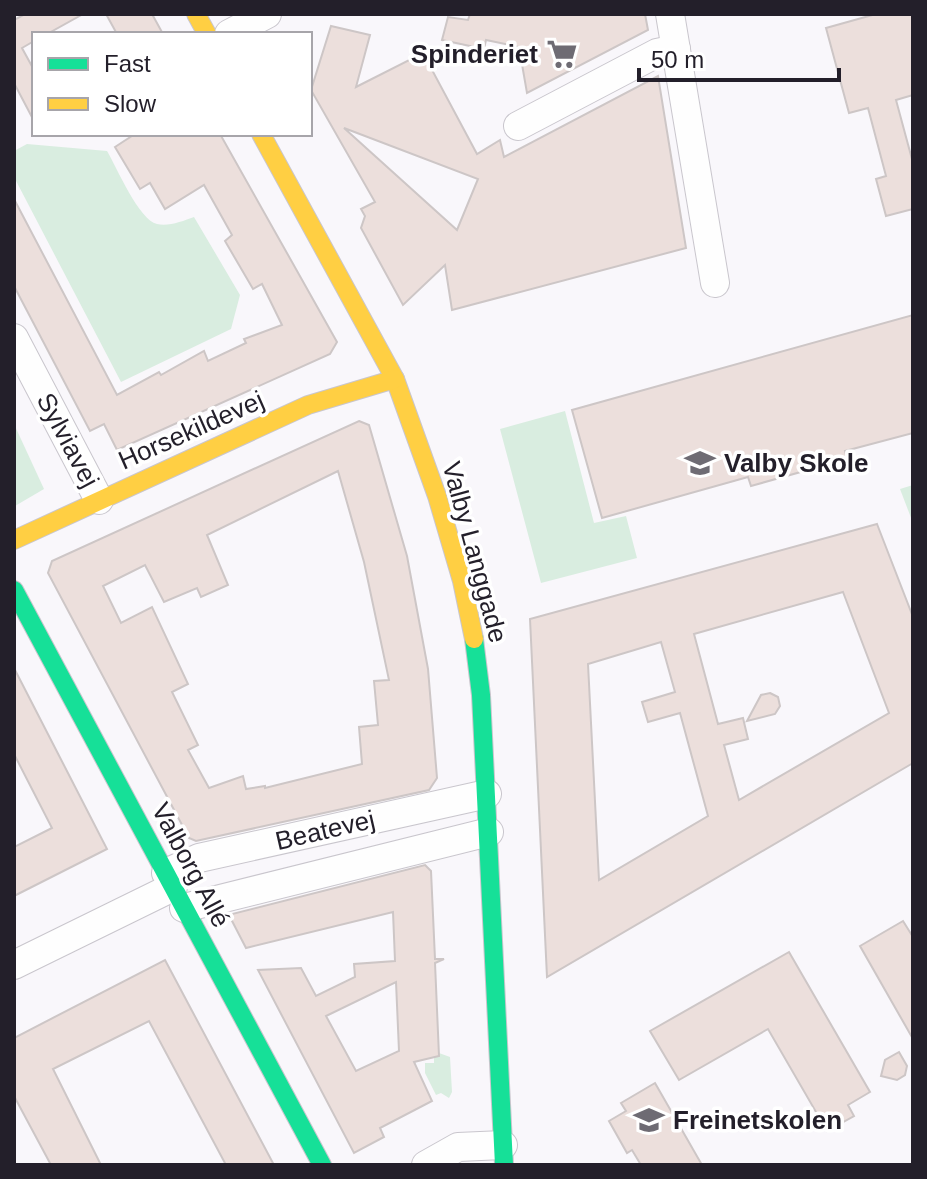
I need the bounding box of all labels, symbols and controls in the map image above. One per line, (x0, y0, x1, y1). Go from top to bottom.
legend (32, 32, 312, 136)
scale bar (639, 32, 839, 82)
supermarket icon: Spinderiet (545, 37, 579, 71)
place label: Spinderiet (411, 39, 538, 69)
text: 50 m (651, 46, 704, 73)
text: Fast (104, 50, 151, 77)
text: Slow (104, 90, 157, 117)
street label: Horsekildevej (114, 385, 268, 475)
street label: Sylviavej (31, 388, 105, 492)
school or university icon: Valby Skole (683, 446, 717, 480)
place label: Valby Skole (724, 448, 869, 478)
street label: Valby Langgade (436, 458, 514, 646)
street label: Valborg Allé (146, 798, 236, 932)
street label: Beatevej (272, 804, 378, 856)
school or university icon: Freinetskolen (632, 1103, 666, 1137)
place label: Freinetskolen (673, 1105, 842, 1135)

